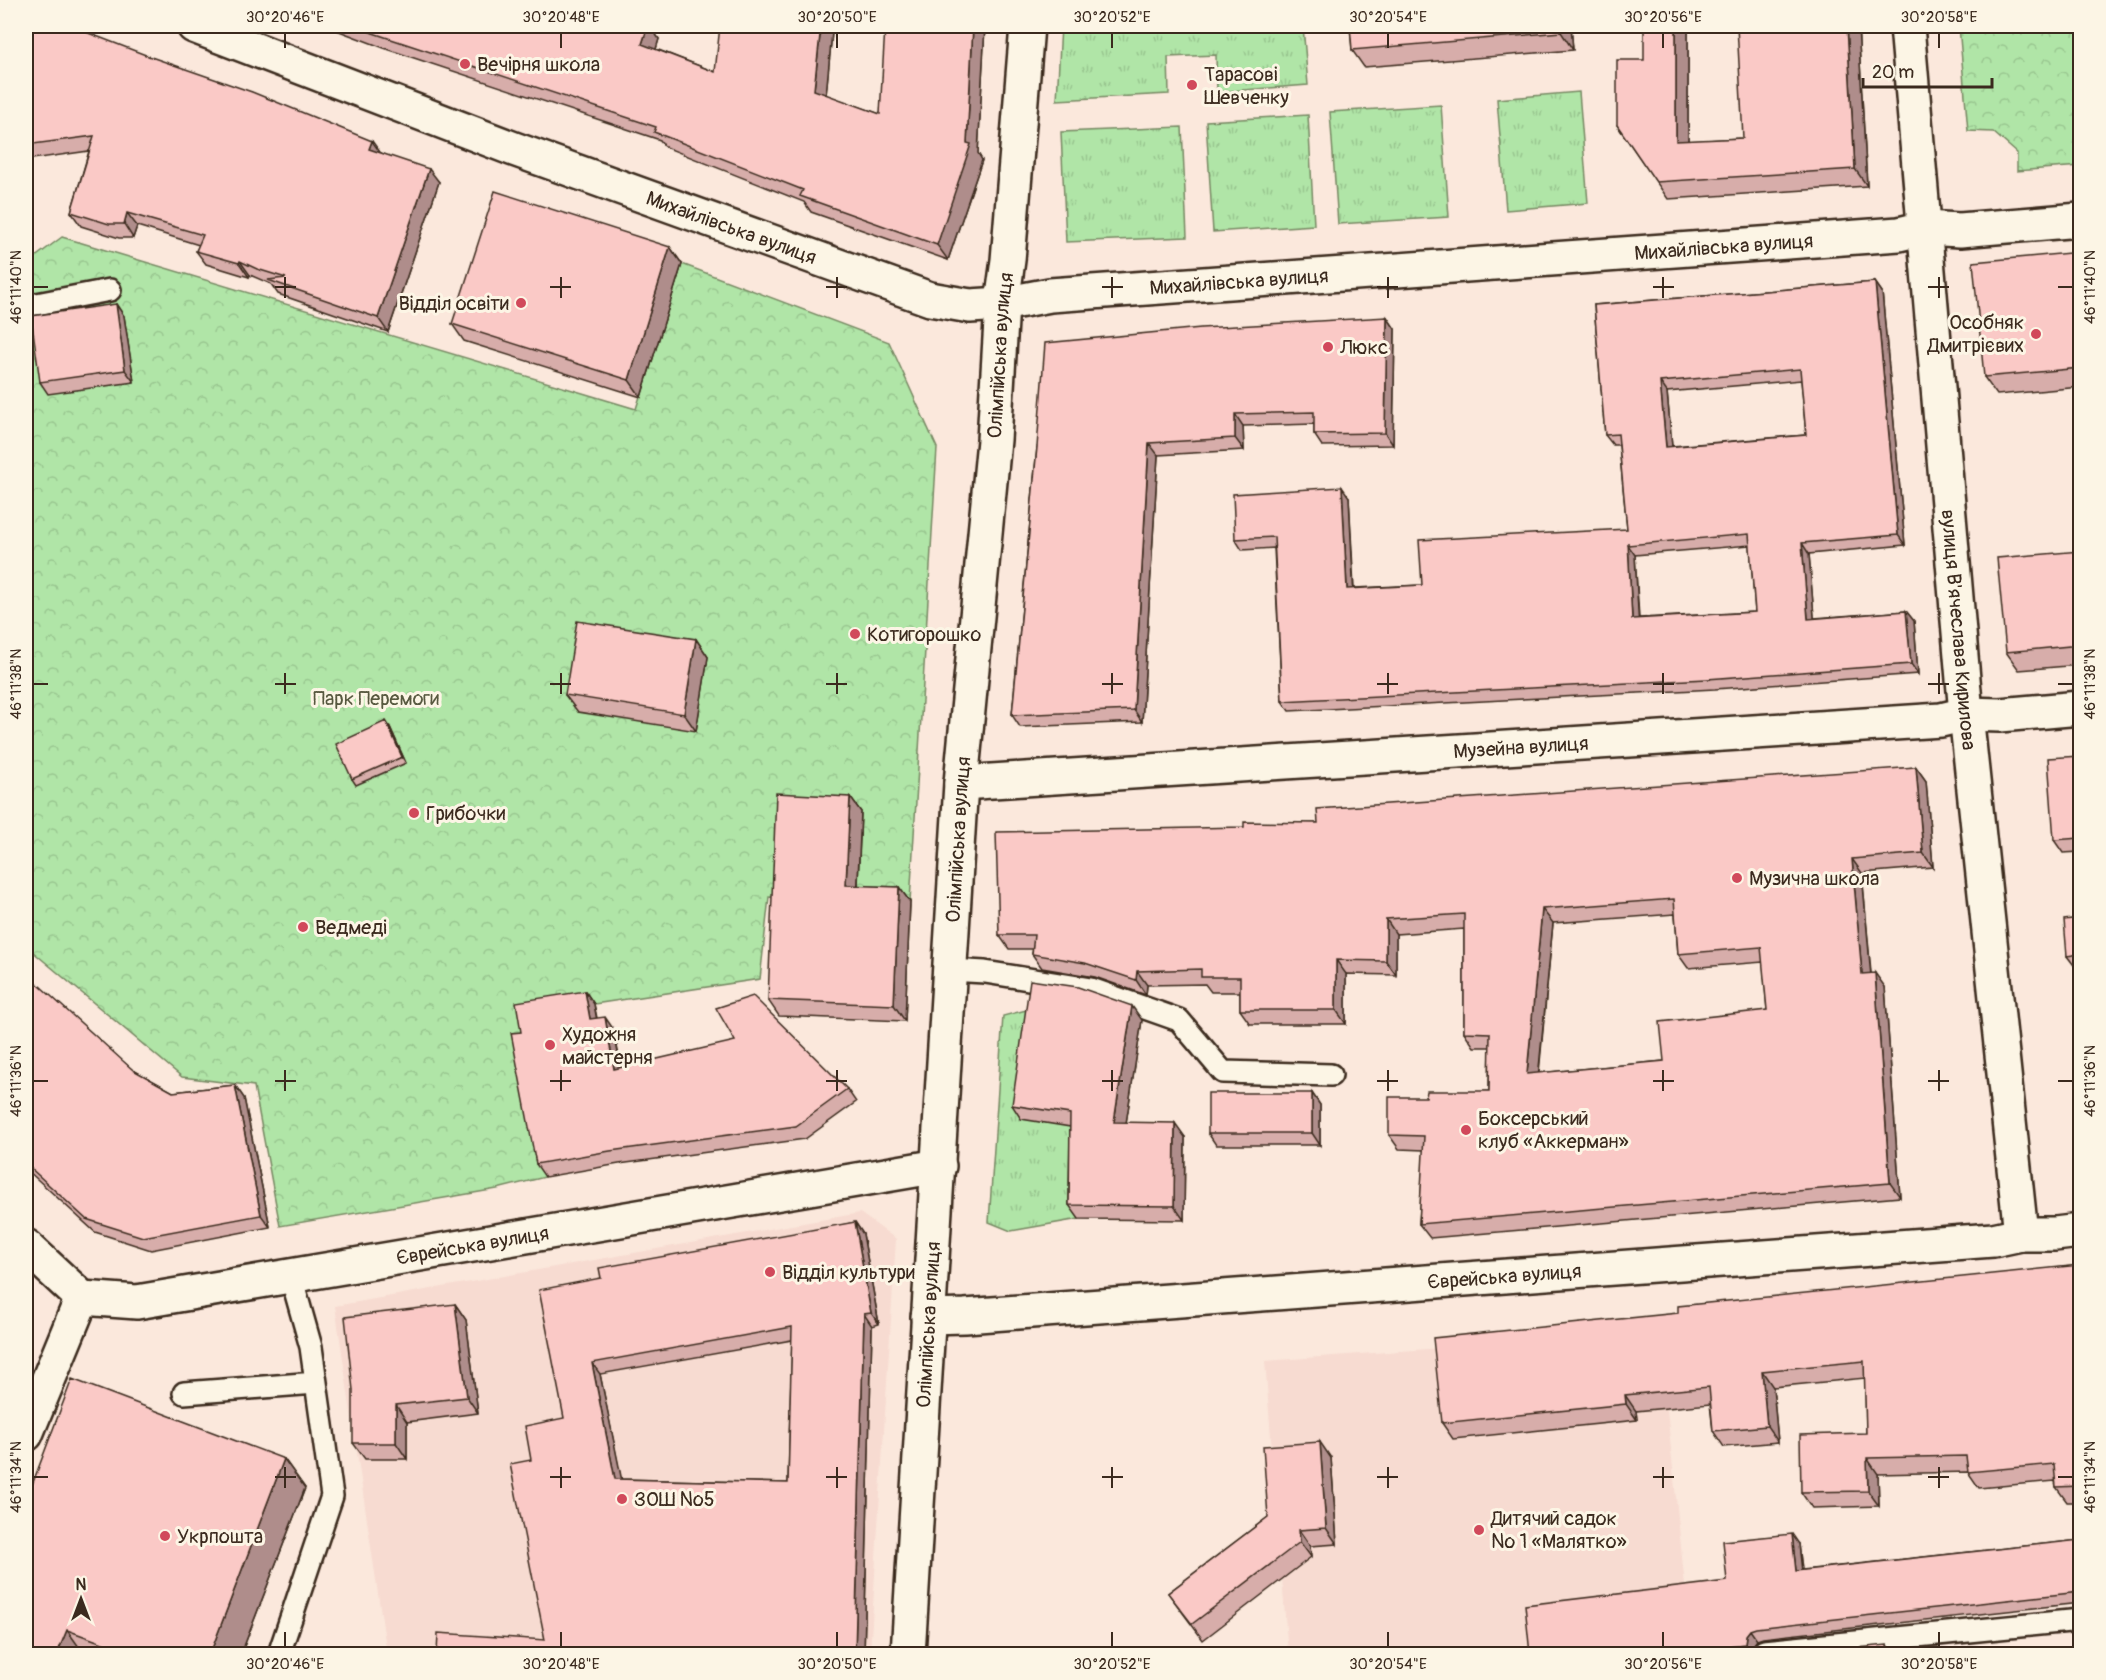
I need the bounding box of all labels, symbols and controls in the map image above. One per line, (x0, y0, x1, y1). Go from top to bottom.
text: 30°20'46"E (246, 8, 324, 27)
text: 30°20'48"E (523, 8, 600, 27)
text: 30°20'50"E (797, 8, 877, 27)
text: 30°20'52"E (1073, 8, 1151, 27)
text: 30°20'54"E (1349, 8, 1427, 27)
text: 30°20'56"E (1624, 8, 1702, 27)
text: 30°20'58"E (1901, 8, 1977, 27)
scale bar (1863, 51, 1992, 89)
place label: Вечірня школа (477, 52, 600, 77)
marker: Вечірня школа (458, 57, 472, 71)
text: 20 m (1872, 61, 1914, 84)
place label: Тарасові Шевченку (1204, 62, 1289, 110)
marker: Тарасові Шевченку (1185, 78, 1199, 92)
street label: Михайлівська вулиця (643, 186, 820, 270)
street label: Михайлівська вулиця (1633, 228, 1814, 266)
text: 46°11'40"N (7, 250, 26, 324)
text: 46°11'40"N (2081, 250, 2100, 324)
street label: Михайлівська вулиця (1149, 263, 1329, 301)
street label: Олімпійська вулиця (982, 271, 1019, 439)
place label: Відділ освіти (398, 291, 509, 316)
marker: Відділ освіти (514, 296, 528, 310)
place label: Особняк Дмитрієвих (1926, 310, 2024, 358)
marker: Особняк Дмитрієвих (2029, 327, 2043, 341)
place label: Люкс (1339, 335, 1388, 360)
marker: Люкс (1321, 340, 1335, 354)
street label: вулиця В'ячеслава Кирилова (1936, 508, 1982, 751)
place label: Котигорошко (867, 622, 981, 647)
marker: Котигорошко (848, 627, 862, 641)
text: 46°11'38"N (7, 649, 26, 719)
text: 46°11'38"N (2081, 649, 2100, 719)
park label: Парк Перемоги (313, 686, 439, 711)
street label: Музейна вулиця (1452, 731, 1589, 764)
street label: Олімпійська вулиця (941, 755, 976, 923)
place label: Грибочки (426, 801, 506, 826)
marker: Грибочки (407, 806, 421, 820)
place label: Музична школа (1749, 866, 1879, 891)
marker: Музична школа (1730, 871, 1744, 885)
place label: Ведмеді (315, 915, 387, 940)
marker: Ведмеді (296, 920, 310, 934)
place label: Художня майстерня (562, 1022, 653, 1070)
marker: Художня майстерня (543, 1038, 557, 1052)
text: 46°11'36"N (7, 1045, 26, 1117)
text: 46°11'36"N (2081, 1045, 2100, 1117)
place label: Боксерський клуб «Аккерман» (1478, 1106, 1629, 1154)
marker: Боксерський клуб «Аккерман» (1459, 1123, 1473, 1137)
street label: Єврейська вулиця (395, 1220, 551, 1271)
street label: Олімпійська вулиця (911, 1241, 946, 1408)
street label: Єврейська вулиця (1427, 1258, 1582, 1295)
place label: Відділ культури (782, 1260, 915, 1285)
marker: Відділ культури (763, 1265, 777, 1279)
text: 46°11'34"N (7, 1441, 26, 1513)
text: 46°11'34"N (2081, 1441, 2100, 1513)
place label: ЗОШ №5 (634, 1487, 715, 1512)
marker: ЗОШ №5 (615, 1492, 629, 1506)
place label: Дитячий садок № 1 «Малятко» (1490, 1506, 1627, 1554)
marker: Дитячий садок № 1 «Малятко» (1472, 1523, 1486, 1537)
place label: Укрпошта (177, 1524, 263, 1549)
marker: Укрпошта (158, 1529, 172, 1543)
north arrow (51, 1569, 111, 1629)
text: N (76, 1575, 87, 1595)
text: 30°20'46"E (246, 1655, 324, 1674)
text: 30°20'48"E (523, 1655, 600, 1674)
text: 30°20'50"E (797, 1655, 877, 1674)
text: 30°20'52"E (1073, 1655, 1151, 1674)
text: 30°20'54"E (1349, 1655, 1427, 1674)
text: 30°20'56"E (1624, 1655, 1702, 1674)
text: 30°20'58"E (1901, 1655, 1977, 1674)

